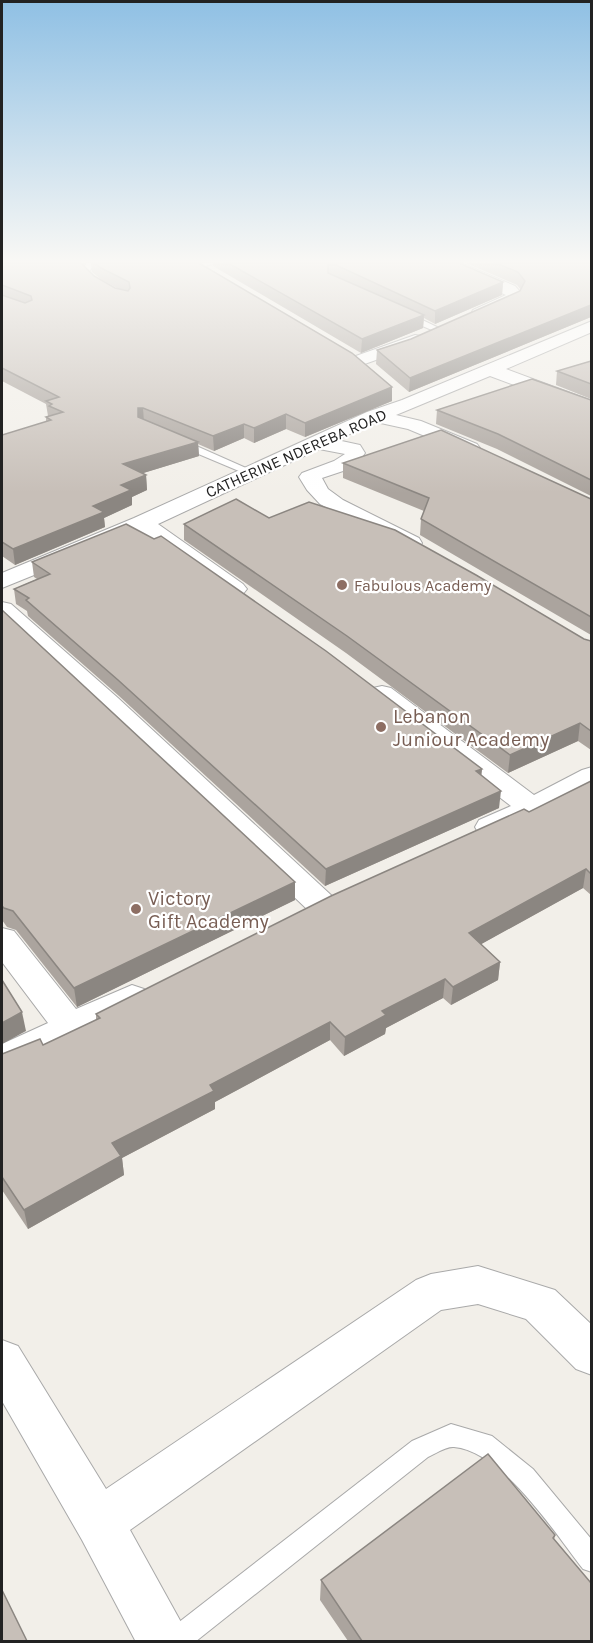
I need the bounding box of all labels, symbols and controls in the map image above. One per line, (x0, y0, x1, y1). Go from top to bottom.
street label: CATHERINE NDEREBA ROAD (203, 404, 389, 502)
place label: Fabulous Academy (354, 576, 492, 595)
marker: Fabulous Academy (335, 578, 349, 592)
place label: Lebanon Juniour Academy (393, 705, 549, 751)
marker: Lebanon Juniour Academy (374, 720, 388, 734)
place label: Victory Gift Academy (148, 887, 269, 933)
marker: Victory Gift Academy (129, 902, 143, 916)

